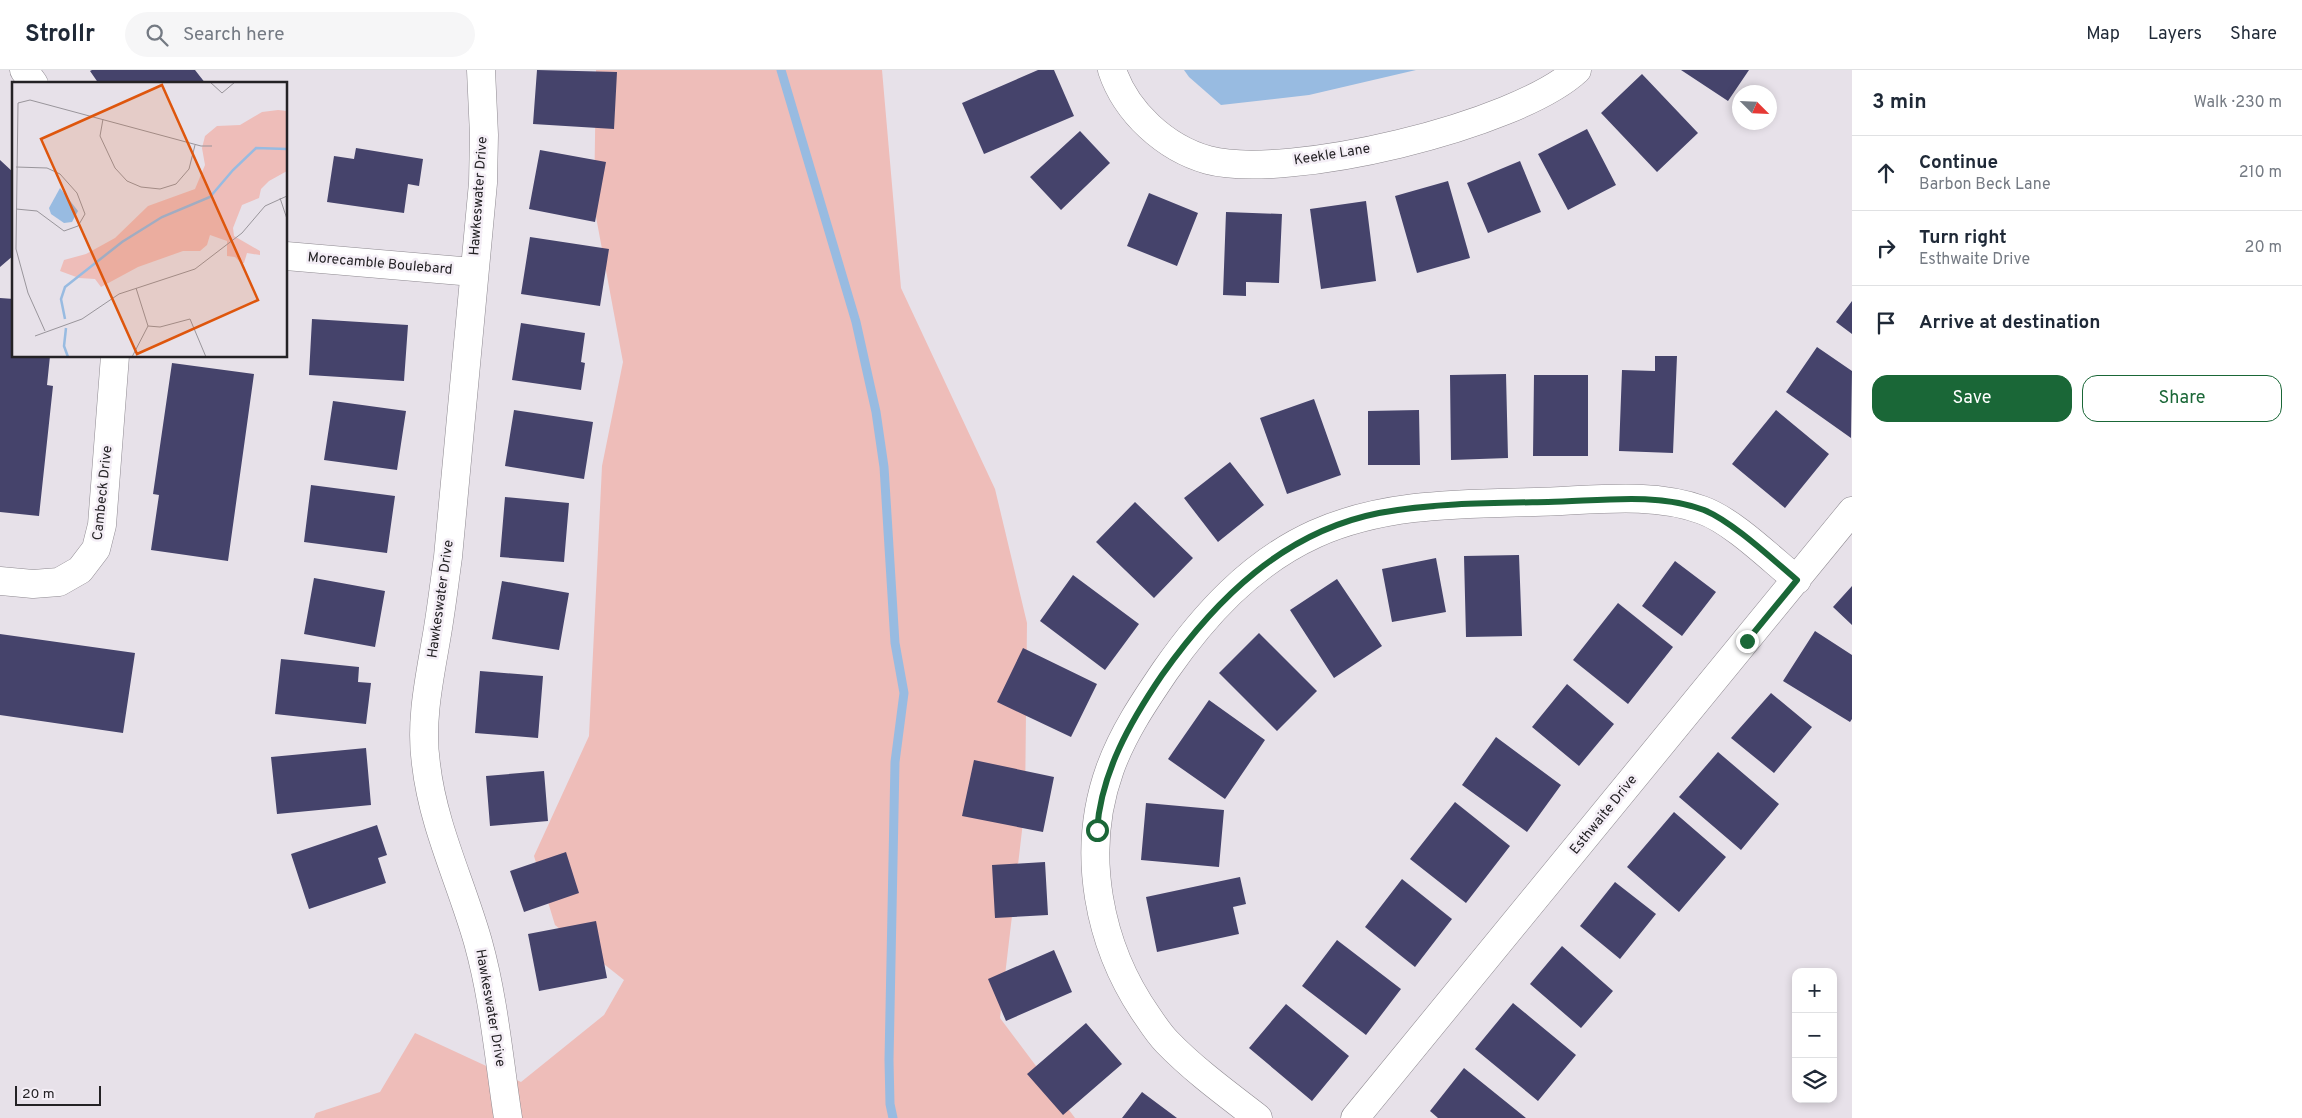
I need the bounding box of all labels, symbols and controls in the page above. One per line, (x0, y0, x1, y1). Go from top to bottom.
search box (125, 12, 475, 57)
text: Strollr (25, 20, 95, 50)
icon: search (143, 21, 171, 49)
text: Search here (183, 23, 284, 47)
text: Map (2086, 23, 2120, 46)
text: Layers (2148, 23, 2202, 46)
text: Share (2230, 23, 2277, 46)
inset map (12, 82, 288, 358)
north arrow (1732, 85, 1777, 130)
text: 3 min (1872, 89, 1927, 116)
text: Walk · 230 m (2193, 93, 2282, 113)
street label: Hawkeswater Drive (466, 136, 492, 256)
street label: Keekle Lane (1293, 141, 1371, 169)
text: Continue (1919, 151, 1998, 175)
icon: ahead (1872, 159, 1900, 187)
text: 210 m (2239, 163, 2282, 183)
text: Barbon Beck Lane (1919, 175, 2051, 195)
text: Turn right (1919, 226, 2007, 250)
icon: right (1872, 234, 1900, 262)
text: 20 m (2245, 238, 2282, 258)
street label: Morecamble Boulebard (307, 249, 453, 279)
text: Esthwaite Drive (1919, 250, 2030, 270)
icon: arrive (1872, 309, 1900, 337)
text: Arrive at destination (1919, 311, 2100, 335)
button: Save (1872, 375, 2072, 422)
button: Share (2082, 375, 2282, 422)
street label: Cambeck Drive (90, 445, 116, 541)
street label: Hawkeswater Drive (424, 539, 458, 659)
route end (1736, 630, 1759, 653)
street label: Esthwaite Drive (1567, 772, 1641, 858)
route start (1086, 819, 1109, 842)
street label: Hawkeswater Drive (471, 948, 509, 1068)
map controls (1792, 968, 1837, 1103)
button: + (1792, 968, 1837, 1013)
button: − (1792, 1013, 1837, 1058)
button: layers (1792, 1058, 1837, 1103)
scale bar (15, 1083, 101, 1106)
text: 20 m (22, 1086, 55, 1103)

